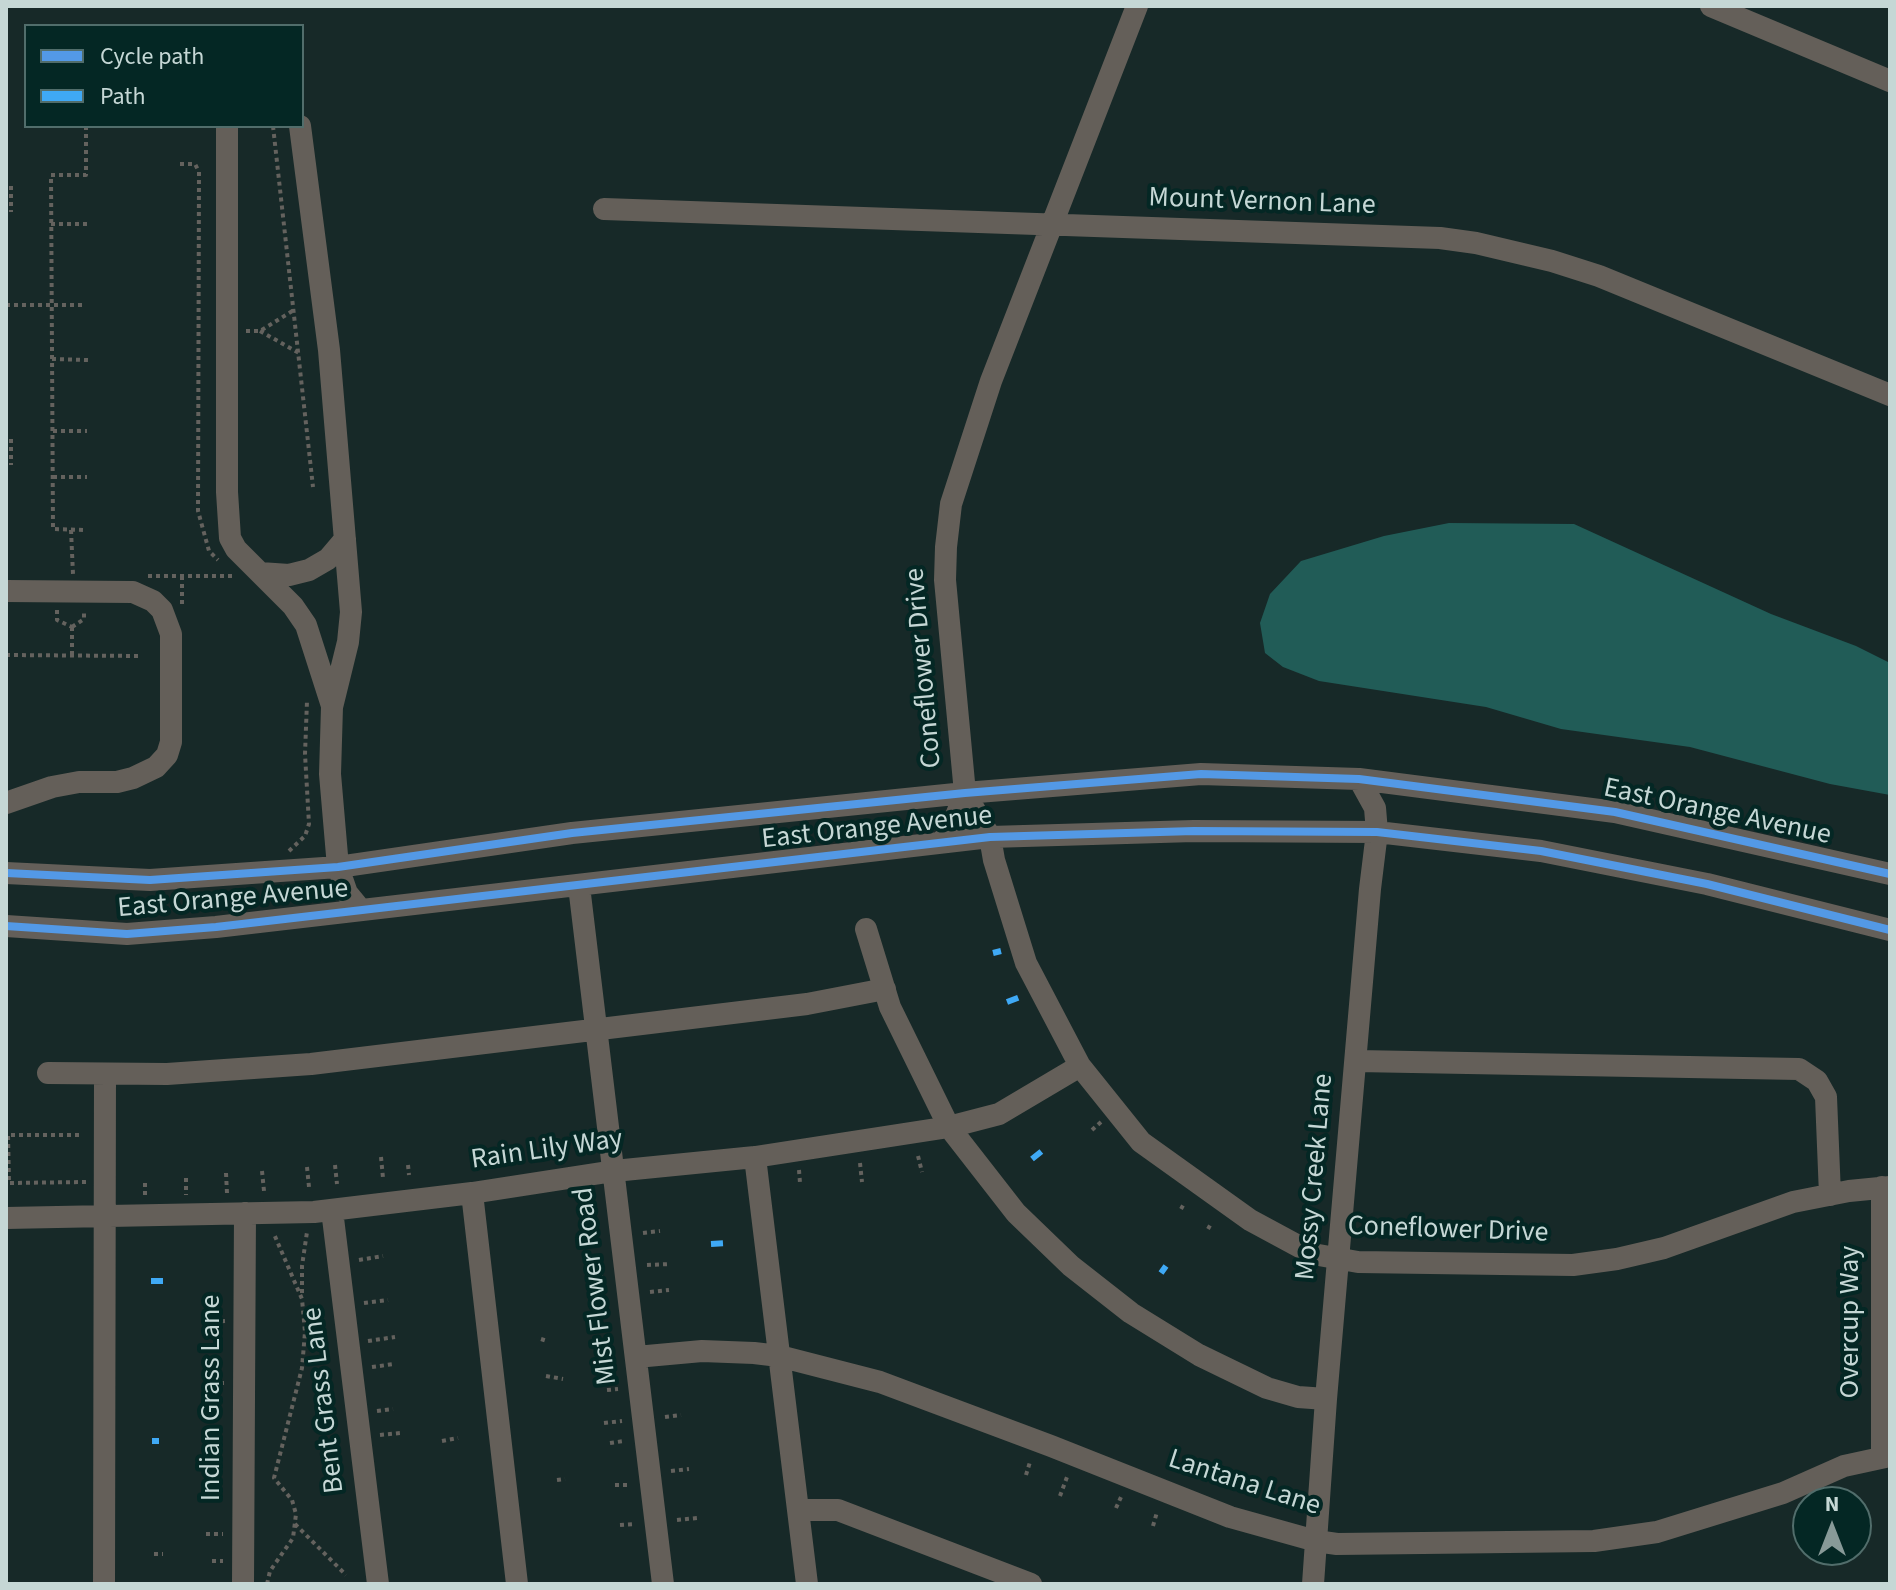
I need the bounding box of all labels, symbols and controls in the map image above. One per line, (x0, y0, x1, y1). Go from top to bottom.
legend (24, 24, 304, 128)
text: Cycle path (100, 39, 204, 74)
text: Path (100, 79, 146, 114)
street label: Mount Vernon Lane (1148, 182, 1376, 224)
street label: Coneflower Drive (900, 567, 950, 769)
street label: East Orange Avenue (1600, 772, 1834, 854)
street label: East Orange Avenue (760, 800, 994, 858)
street label: East Orange Avenue (116, 873, 350, 927)
street label: Mossy Creek Lane (1290, 1072, 1342, 1282)
street label: Rain Lily Way (469, 1124, 625, 1178)
street label: Mist Flower Road (568, 1185, 626, 1387)
street label: Coneflower Drive (1347, 1211, 1549, 1251)
street label: Overcup Way (1835, 1246, 1869, 1398)
street label: Indian Grass Lane (196, 1295, 230, 1501)
street label: Bent Grass Lane (297, 1305, 353, 1495)
street label: Lantana Lane (1164, 1444, 1324, 1524)
north arrow (1792, 1486, 1872, 1566)
text: N (1825, 1488, 1839, 1520)

